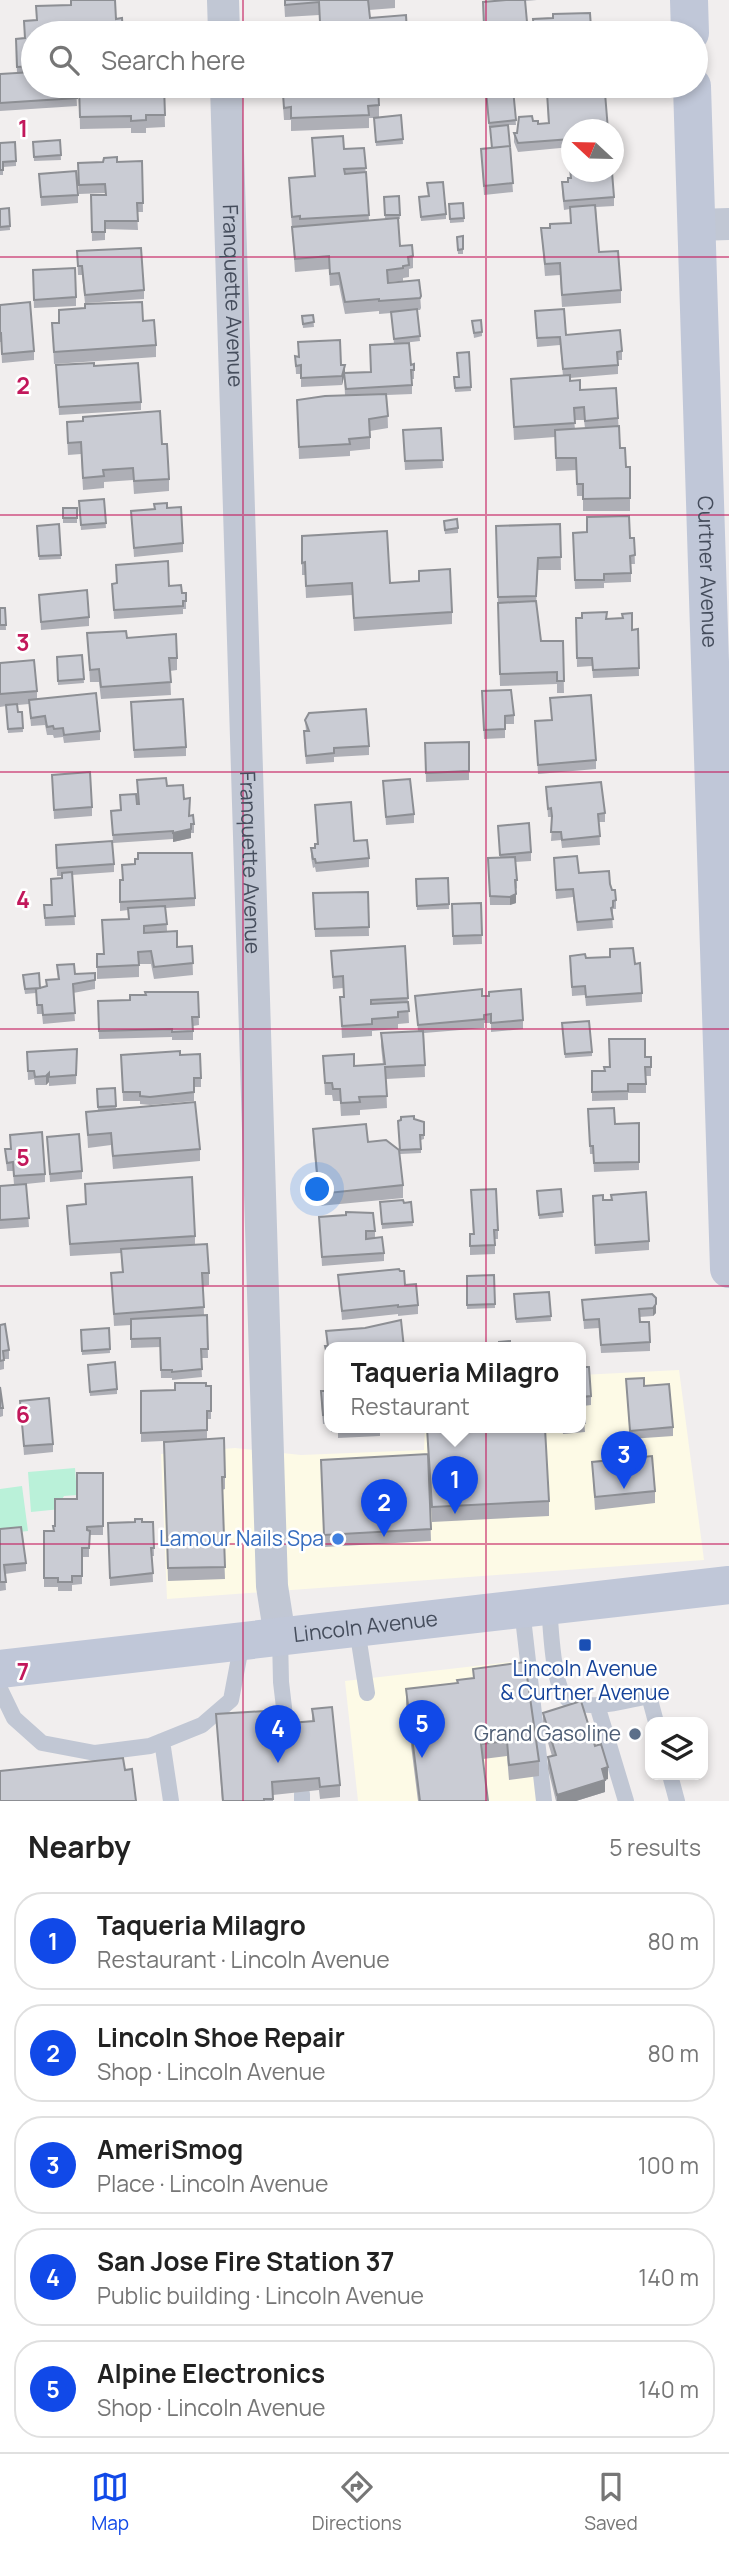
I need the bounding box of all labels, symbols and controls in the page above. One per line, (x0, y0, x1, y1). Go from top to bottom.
search box (21, 21, 708, 98)
icon: search (45, 41, 83, 79)
text: Search here (101, 42, 246, 78)
text: 1 (18, 112, 28, 144)
north arrow (561, 119, 624, 182)
street label: Franquette Avenue (217, 204, 250, 388)
text: 2 (16, 369, 30, 401)
street label: Curtner Avenue (692, 495, 725, 648)
text: 3 (16, 626, 30, 658)
street label: Franquette Avenue (234, 771, 268, 955)
text: 4 (16, 883, 30, 915)
text: 5 (16, 1141, 30, 1173)
your location (300, 1172, 334, 1206)
popup (324, 1342, 586, 1433)
text: Taqueria Milagro (351, 1354, 559, 1390)
text: Restaurant (351, 1390, 470, 1422)
text: 6 (16, 1398, 30, 1430)
pin: 3 (601, 1431, 647, 1489)
pin: 1 (432, 1456, 478, 1514)
pin: 2 (361, 1479, 407, 1537)
place label: Lamour Nails Spa (159, 1524, 324, 1552)
marker: Lamour Nails Spa (330, 1531, 346, 1547)
street label: Lincoln Avenue (292, 1604, 439, 1648)
marker: Lincoln Avenue & Curtner Avenue (577, 1637, 593, 1653)
place label: Lincoln Avenue & Curtner Avenue (500, 1654, 670, 1706)
text: 7 (17, 1655, 29, 1687)
pin: 5 (399, 1700, 445, 1758)
pin: 4 (255, 1705, 301, 1763)
map controls (645, 1717, 708, 1780)
button: layers (645, 1717, 708, 1780)
place label: Grand Gasoline (474, 1719, 621, 1747)
marker: Grand Gasoline (627, 1726, 643, 1742)
text: Nearby (28, 1826, 131, 1867)
text: 5 results (609, 1831, 701, 1863)
text: Taqueria Milagro (97, 1907, 306, 1943)
text: 1 (48, 1925, 58, 1957)
text: 80 m (648, 1925, 699, 1957)
text: Restaurant · Lincoln Avenue (97, 1943, 390, 1975)
text: Lincoln Shoe Repair (97, 2019, 345, 2055)
text: 2 (46, 2037, 60, 2069)
text: 80 m (648, 2037, 699, 2069)
text: Shop · Lincoln Avenue (97, 2055, 326, 2087)
text: AmeriSmog (97, 2131, 243, 2167)
text: 3 (46, 2149, 60, 2181)
text: 100 m (638, 2149, 699, 2181)
text: Place · Lincoln Avenue (97, 2167, 328, 2199)
text: San Jose Fire Station 37 (97, 2243, 395, 2279)
text: 4 (46, 2261, 60, 2293)
text: 140 m (638, 2261, 699, 2293)
text: Public building · Lincoln Avenue (97, 2279, 424, 2311)
text: Alpine Electronics (97, 2355, 325, 2391)
text: 5 (46, 2373, 60, 2405)
text: 140 m (638, 2373, 699, 2405)
text: Shop · Lincoln Avenue (97, 2391, 326, 2423)
tab: Map (91, 2468, 129, 2536)
tab: Directions (312, 2468, 402, 2536)
tab: Saved (584, 2468, 638, 2536)

